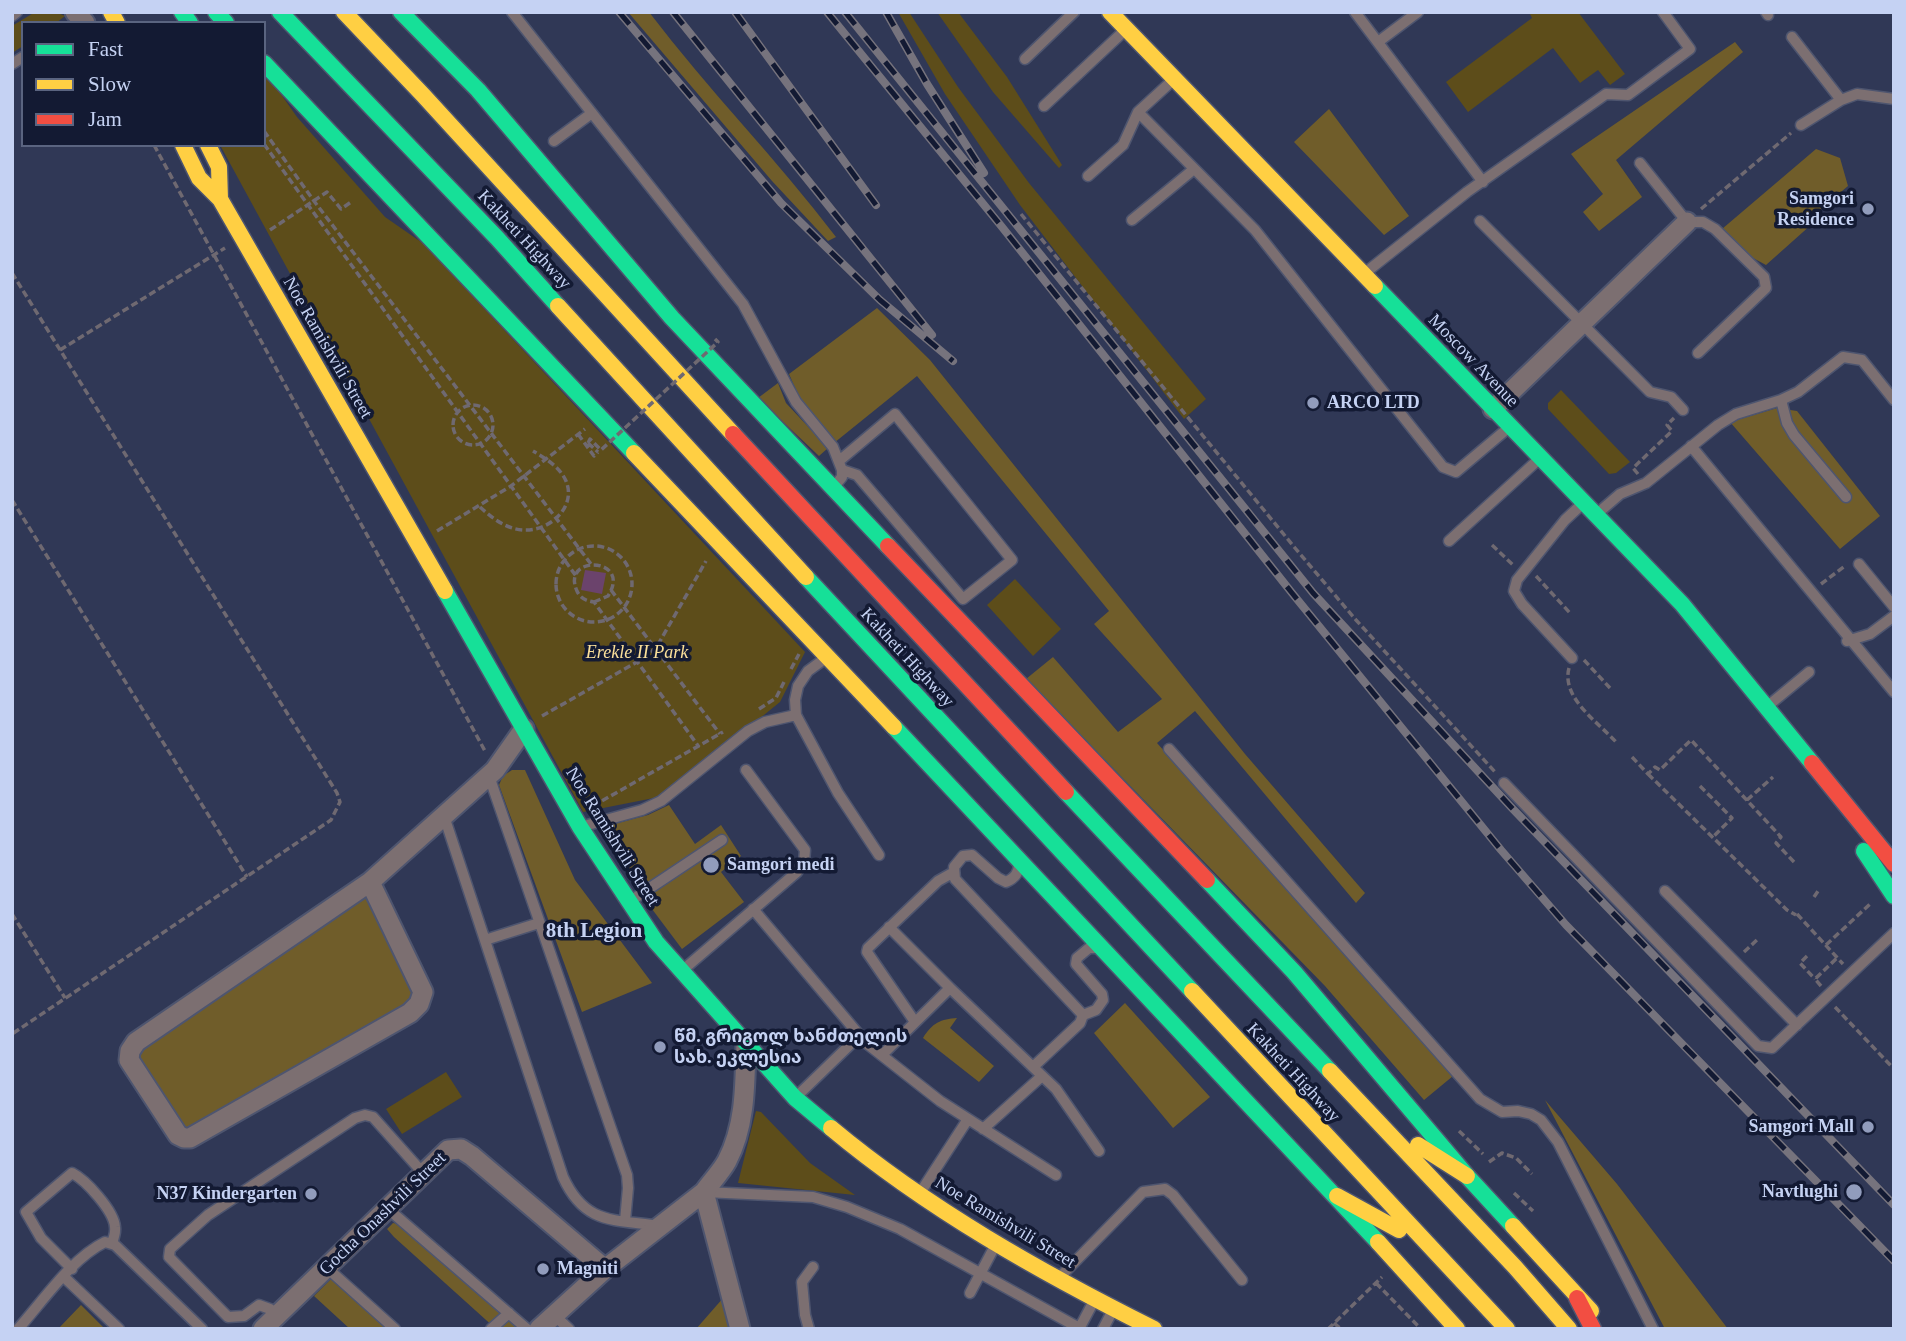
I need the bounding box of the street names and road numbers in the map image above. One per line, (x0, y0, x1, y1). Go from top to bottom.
street label: Kakheti Highway (473, 186, 575, 294)
street label: Noe Ramishvili Street (278, 273, 376, 423)
street label: Moscow Avenue (1423, 310, 1523, 412)
street label: Kakheti Highway (856, 604, 958, 712)
street label: Noe Ramishvili Street (560, 763, 664, 911)
street label: Kakheti Highway (1242, 1019, 1344, 1127)
street label: Gocha Onashvili Street (315, 1148, 451, 1280)
street label: Noe Ramishvili Street (931, 1173, 1079, 1273)

